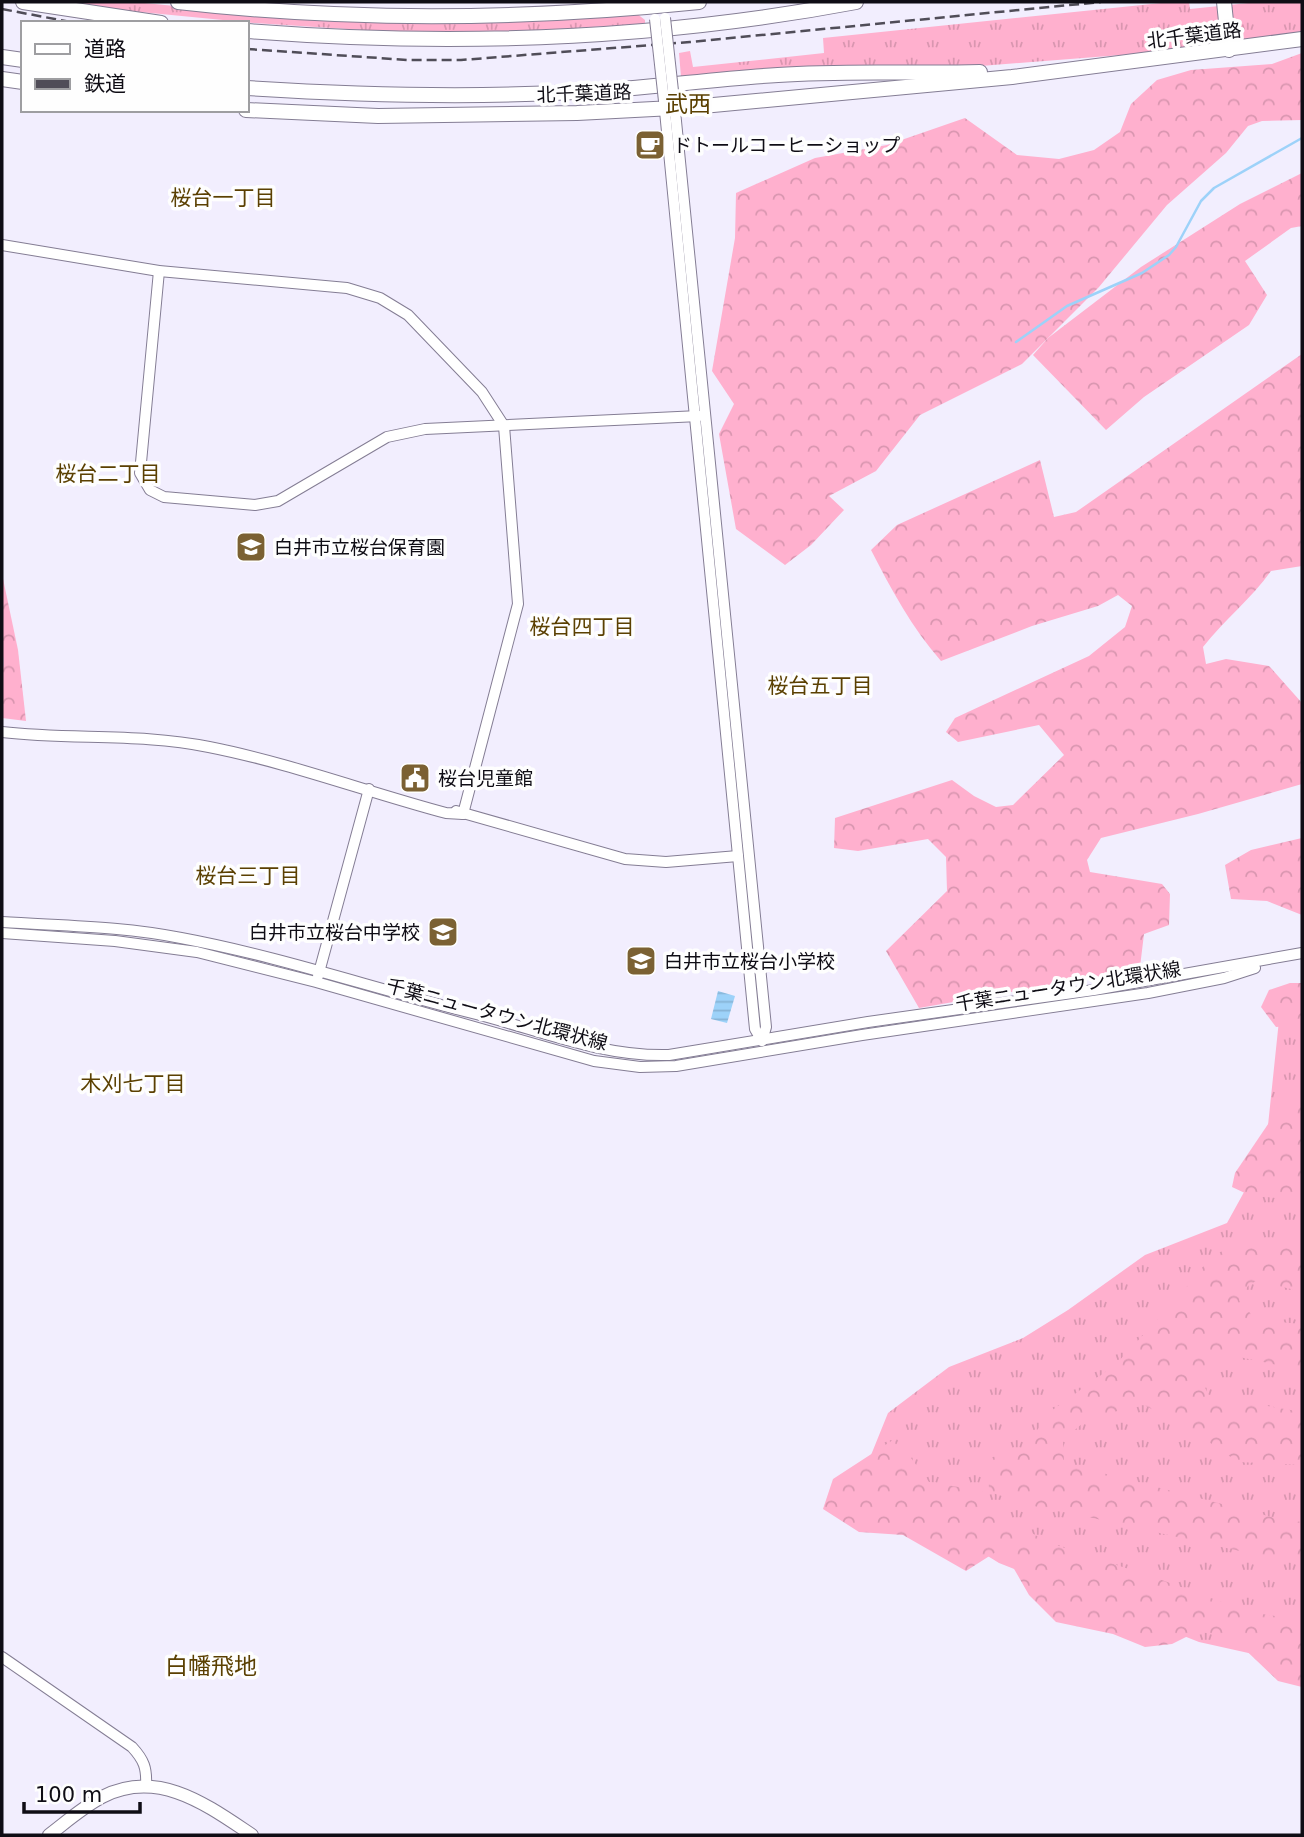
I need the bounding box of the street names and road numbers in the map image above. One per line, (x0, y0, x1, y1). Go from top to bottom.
street label: 北千葉道路 (1146, 18, 1242, 52)
street label: 北千葉道路 (536, 80, 632, 106)
street label: 千葉ニュータウン北環状線 (954, 957, 1182, 1015)
street label: 千葉ニュータウン北環状線 (384, 974, 610, 1054)

